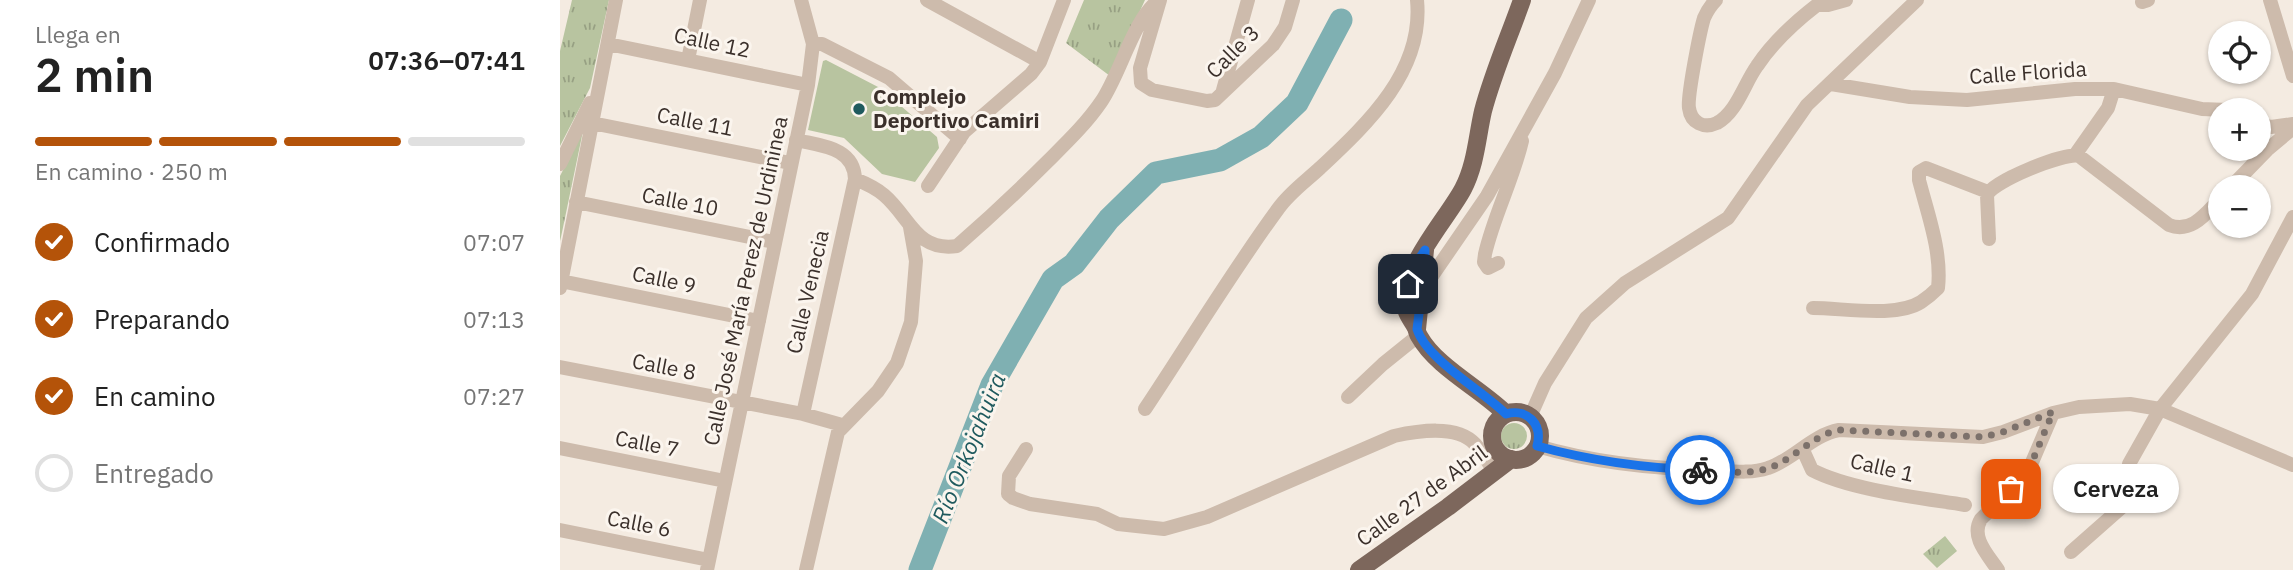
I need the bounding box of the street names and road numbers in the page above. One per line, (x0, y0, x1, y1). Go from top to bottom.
street label: Calle 3 (1200, 19, 1265, 84)
street label: Calle 12 (672, 20, 753, 64)
street label: Calle Florida (1968, 54, 2088, 90)
street label: Calle 11 (655, 100, 736, 142)
street label: Calle José María Perez de Urdininea (696, 114, 794, 448)
street label: Calle 10 (640, 180, 721, 222)
street label: Calle Venecia (779, 227, 835, 356)
street label: Calle 9 (630, 259, 699, 299)
street label: Calle 8 (630, 346, 699, 386)
street label: Calle 7 (613, 423, 682, 463)
street label: Calle 27 de Abril (1350, 438, 1493, 552)
street label: Calle 1 (1848, 446, 1917, 488)
street label: Calle 6 (605, 503, 674, 543)

